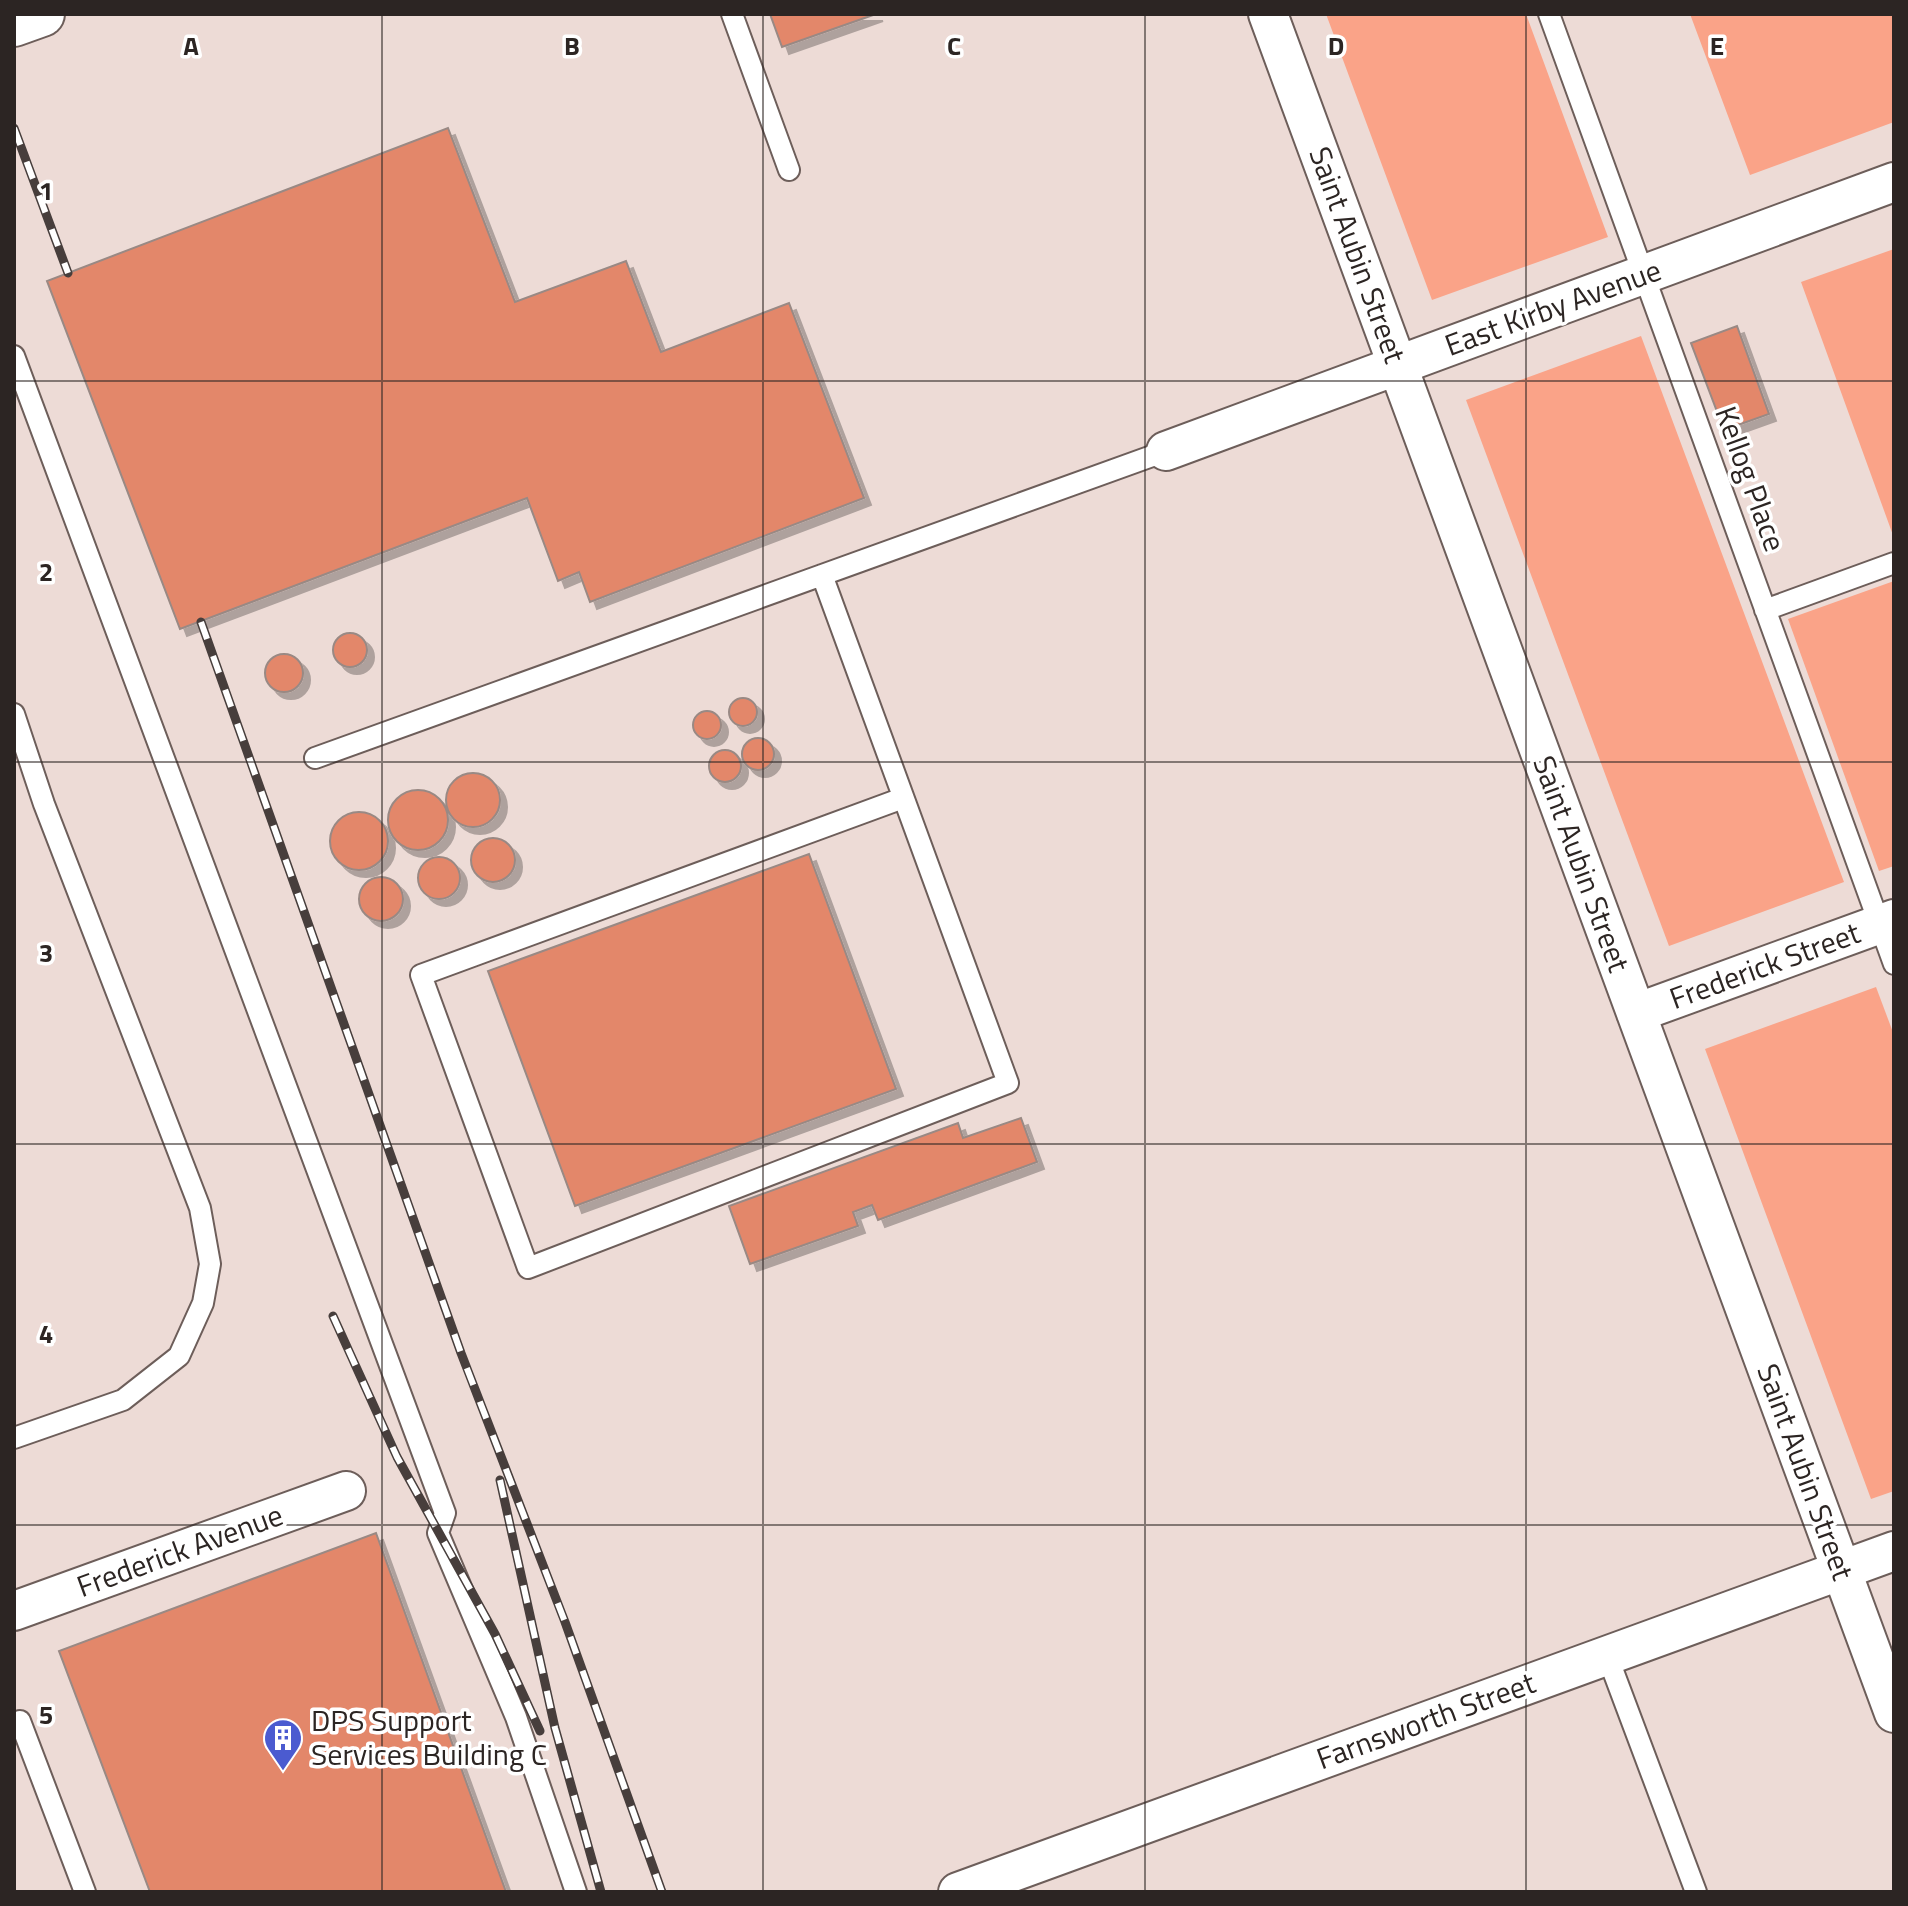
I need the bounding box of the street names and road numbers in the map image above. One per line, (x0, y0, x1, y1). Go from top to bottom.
street label: Saint Aubin Street (1297, 140, 1419, 370)
street label: East Kirby Avenue (1438, 247, 1667, 368)
street label: Kellog Place (1703, 400, 1798, 558)
street label: Saint Aubin Street (1521, 749, 1643, 979)
street label: Frederick Street (1663, 909, 1867, 1021)
street label: Saint Aubin Street (1745, 1357, 1867, 1587)
street label: Frederick Avenue (70, 1491, 289, 1609)
street label: Farnsworth Street (1310, 1659, 1542, 1781)

